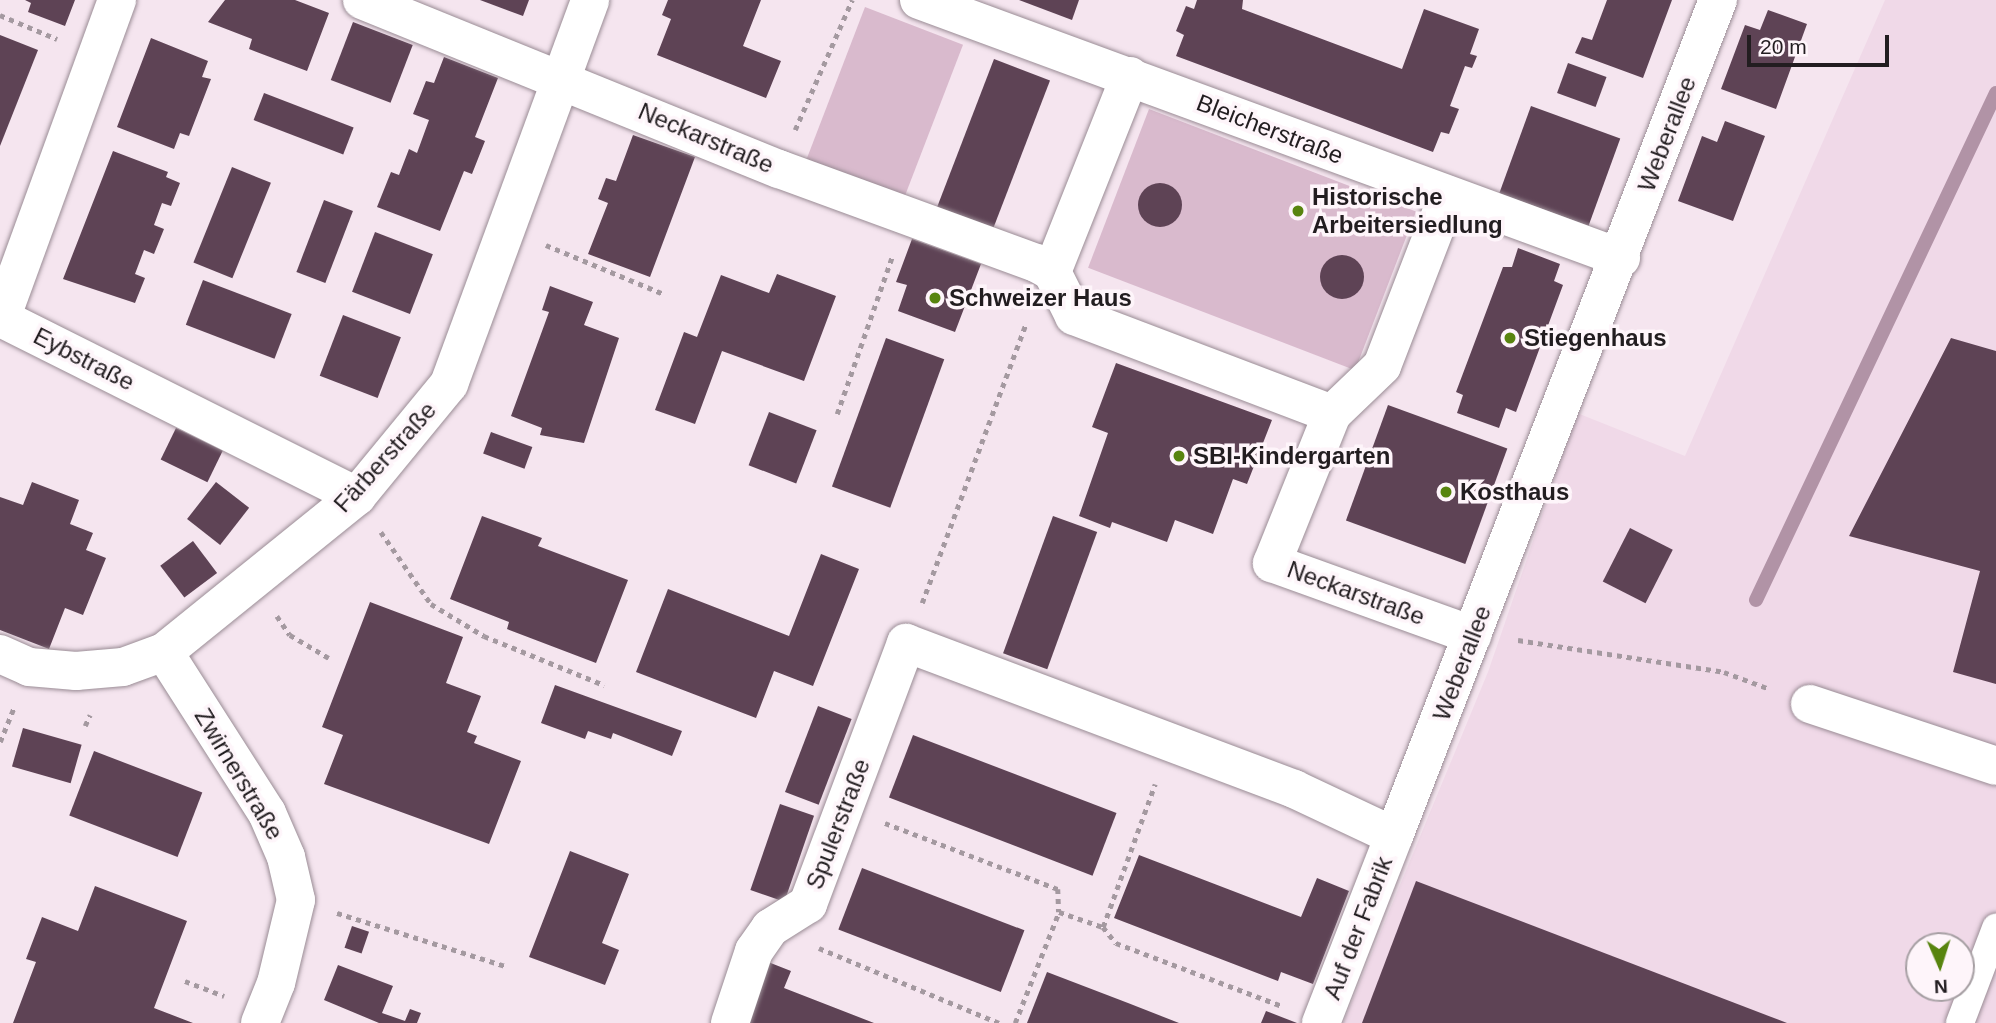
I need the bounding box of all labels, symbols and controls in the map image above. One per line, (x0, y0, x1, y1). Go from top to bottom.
scale bar (1751, 21, 1893, 65)
text: 20 m (1760, 35, 1807, 58)
street label: Weberallee (1632, 72, 1702, 196)
street label: Bleicherstraße (1193, 88, 1347, 170)
street label: Neckarstraße (634, 97, 778, 179)
place label: Historische Arbeitersiedlung (1312, 183, 1503, 239)
marker: Historische Arbeitersiedlung (1290, 203, 1306, 219)
place label: Schweizer Haus (949, 284, 1132, 312)
marker: Schweizer Haus (927, 290, 943, 306)
street label: Eybstraße (29, 321, 139, 397)
place label: Stiegenhaus (1524, 324, 1667, 352)
marker: Stiegenhaus (1502, 330, 1518, 346)
street label: Färberstraße (328, 396, 442, 518)
place label: SBI-Kindergarten (1193, 442, 1390, 470)
marker: SBI-Kindergarten (1171, 448, 1187, 464)
place label: Kosthaus (1460, 478, 1569, 506)
marker: Kosthaus (1438, 484, 1454, 500)
street label: Neckarstraße (1283, 555, 1429, 631)
street label: Weberallee (1427, 601, 1497, 725)
street label: Zwirnerstraße (189, 703, 289, 845)
street label: Spulerstraße (800, 755, 876, 893)
street label: Auf der Fabrik (1318, 852, 1398, 1004)
north arrow (1905, 932, 1975, 1002)
text: N (1934, 976, 1948, 997)

